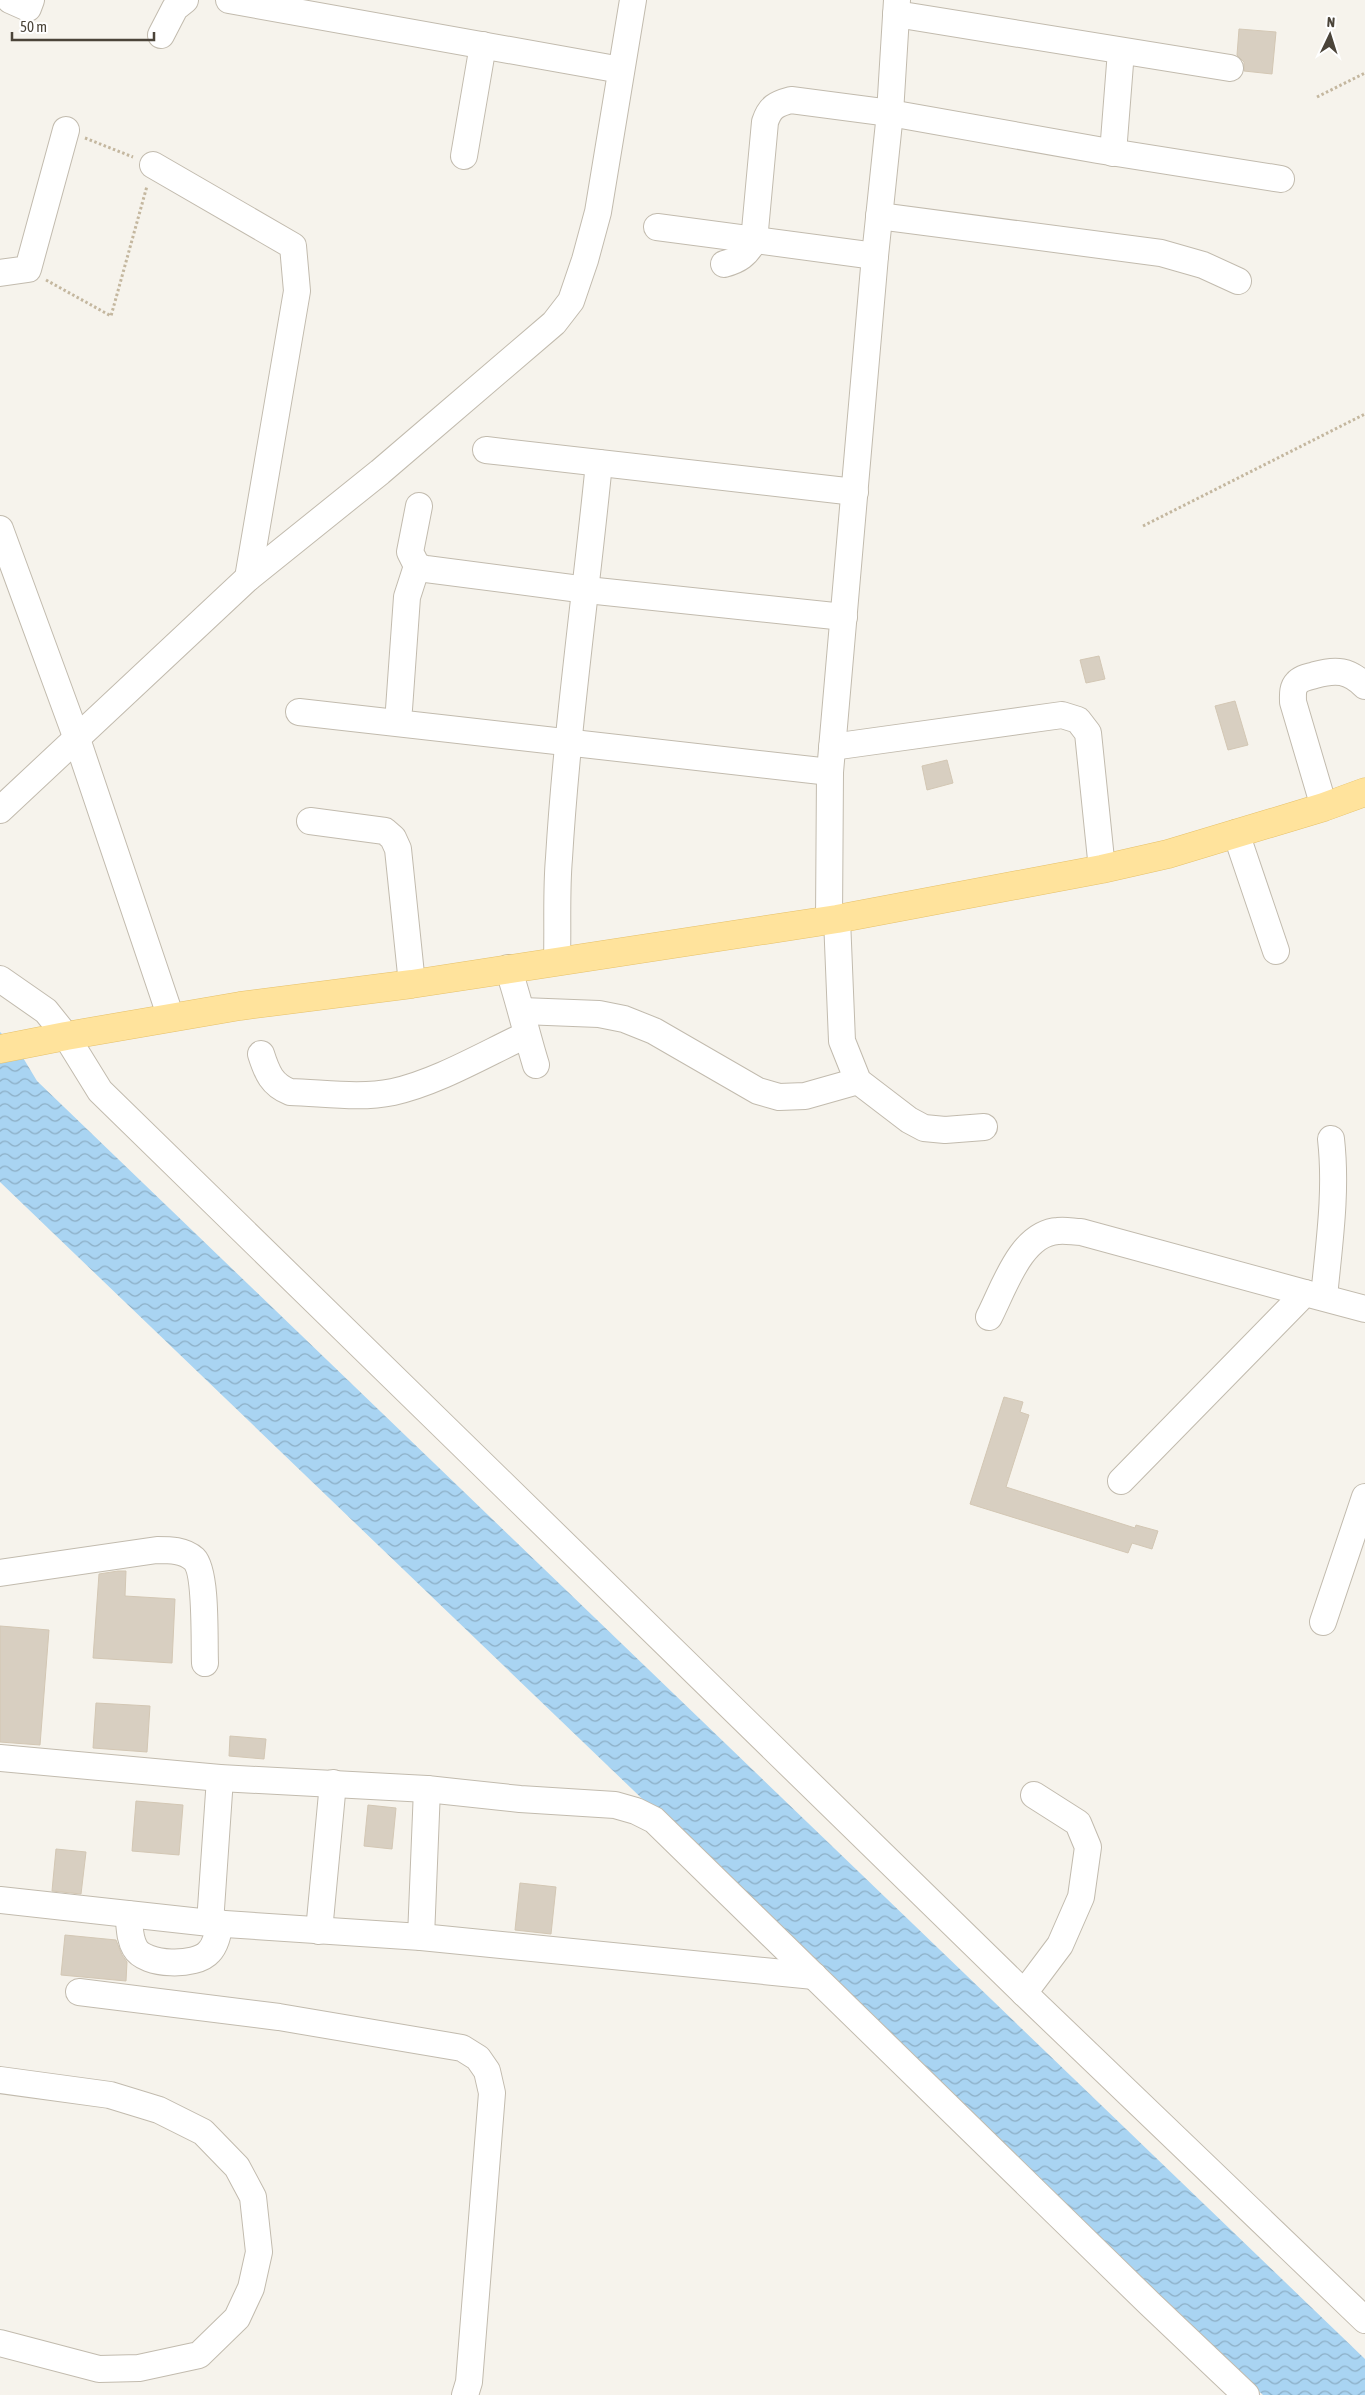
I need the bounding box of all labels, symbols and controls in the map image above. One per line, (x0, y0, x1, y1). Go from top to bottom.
scale bar (12, 10, 155, 42)
north arrow (1305, 10, 1355, 60)
text: N (1326, 14, 1336, 30)
text: 50 m (20, 18, 47, 35)

